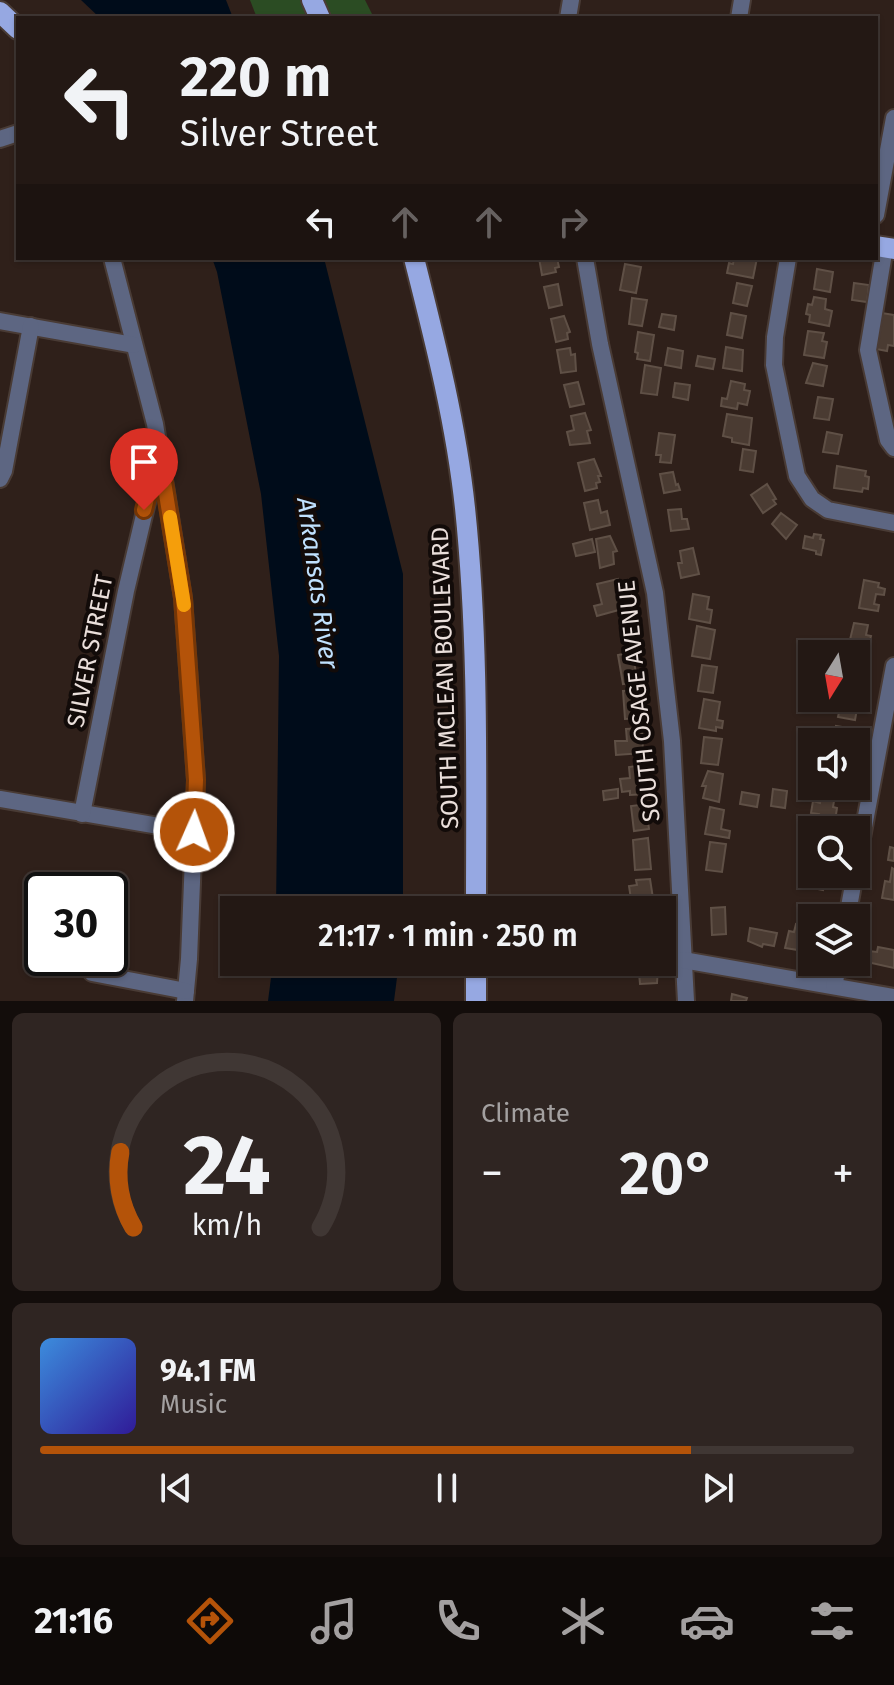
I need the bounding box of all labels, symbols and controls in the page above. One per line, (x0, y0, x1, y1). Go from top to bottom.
text: 220 m (180, 44, 331, 111)
icon: left (48, 48, 152, 152)
text: Silver Street (180, 112, 378, 156)
icon: left (299, 200, 343, 244)
icon: ahead (383, 200, 427, 244)
icon: ahead (467, 200, 511, 244)
icon: right (551, 200, 595, 244)
pin (110, 428, 178, 510)
icon: arrive (122, 440, 166, 484)
water label: Arkansas River (290, 494, 345, 672)
street label: SOUTH MCLEAN BOULEVARD (426, 526, 464, 830)
street label: SILVER STREET (61, 572, 119, 730)
street label: SOUTH OSAGE AVENUE (612, 579, 666, 823)
north arrow (798, 640, 870, 712)
map controls (798, 640, 870, 976)
button: sound (798, 728, 870, 800)
position arrow (152, 790, 236, 874)
button: search (798, 816, 870, 888)
speed limit sign: 30 (24, 872, 128, 976)
button: layers (798, 904, 870, 976)
text: 21:17 · 1 min · 250 m (318, 918, 578, 954)
text: Climate (481, 1098, 570, 1129)
text: 24 (183, 1116, 270, 1216)
text: 20° (619, 1138, 716, 1210)
text: − (481, 1147, 503, 1200)
text: + (832, 1147, 854, 1200)
text: km/h (191, 1208, 262, 1243)
text: 94.1 FM (160, 1353, 256, 1389)
text: Music (160, 1389, 227, 1420)
icon: previous (154, 1466, 198, 1510)
icon: pause (425, 1466, 469, 1510)
icon: next (696, 1466, 740, 1510)
icon: directions (182, 1593, 238, 1649)
icon: music (306, 1593, 362, 1649)
icon: phone (430, 1593, 486, 1649)
icon: climate (555, 1593, 611, 1649)
icon: car (679, 1593, 735, 1649)
icon: filters (804, 1593, 860, 1649)
text: 21:16 (34, 1599, 113, 1643)

